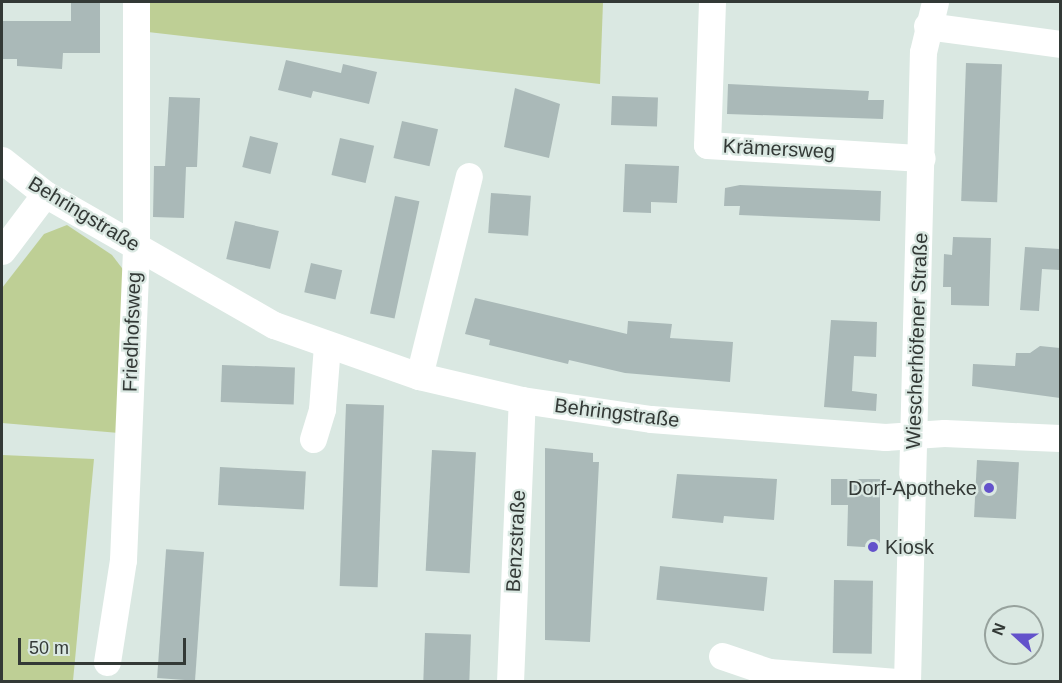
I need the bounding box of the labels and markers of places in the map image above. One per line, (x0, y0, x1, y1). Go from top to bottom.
place label: Dorf-Apotheke (848, 476, 977, 500)
marker: Dorf-Apotheke (982, 481, 996, 495)
place label: Kiosk (885, 535, 934, 559)
marker: Kiosk (866, 540, 880, 554)

